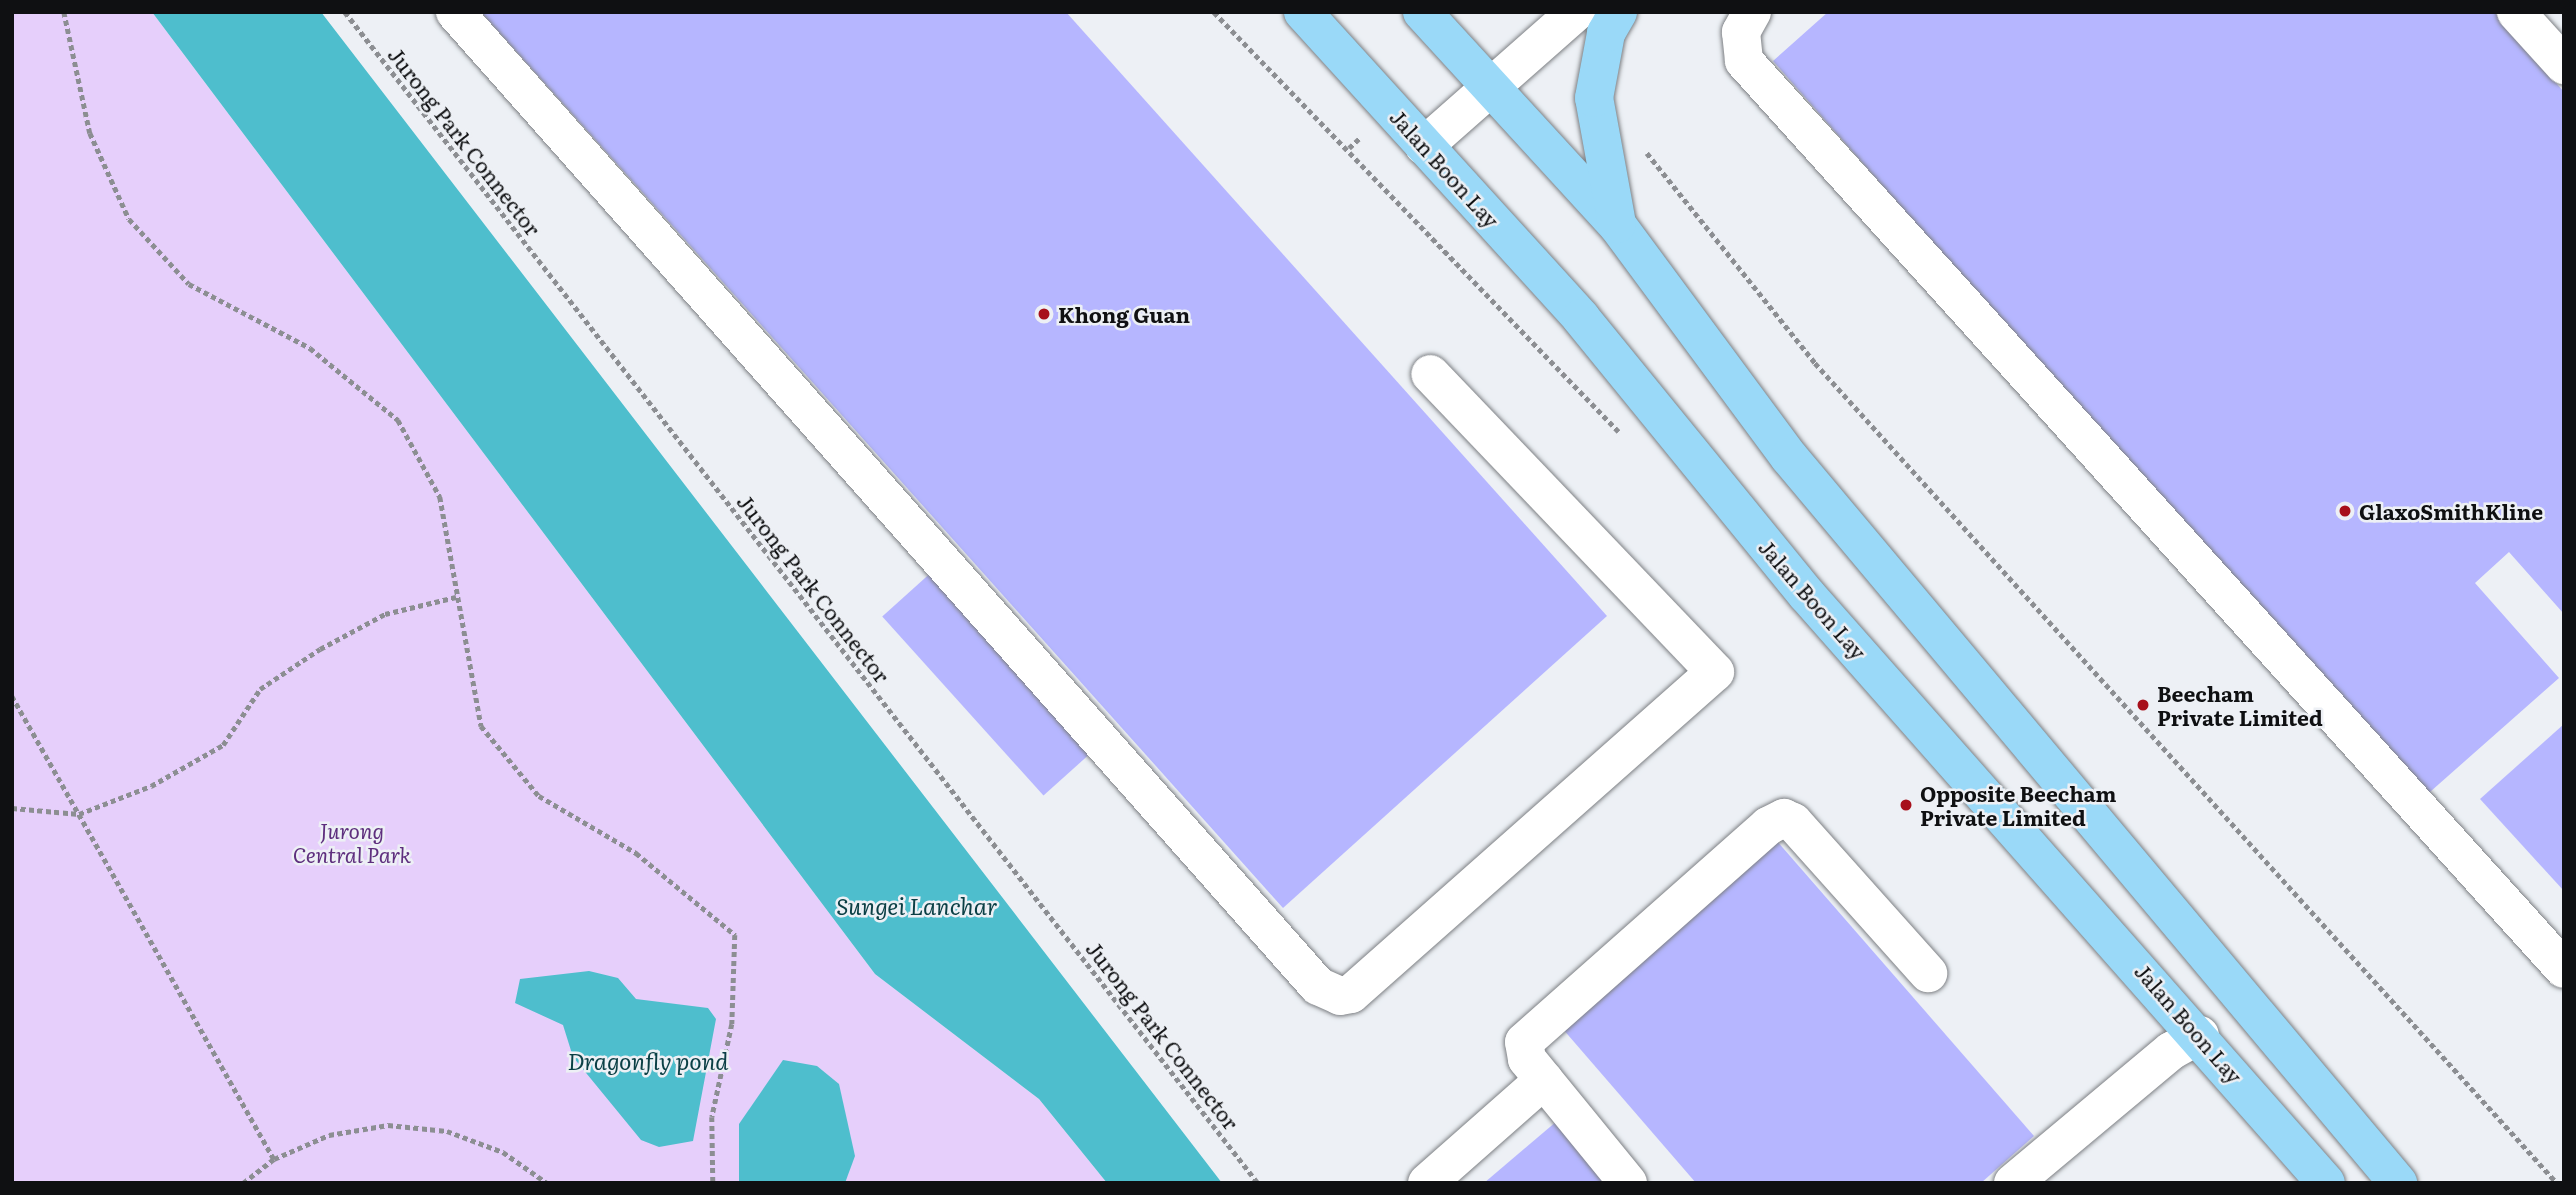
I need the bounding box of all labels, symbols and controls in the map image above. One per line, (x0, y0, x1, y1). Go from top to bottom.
street label: Jurong Park Connector (384, 42, 546, 240)
street label: Jalan Boon Lay (1385, 104, 1505, 232)
place label: Khong Guan (1058, 301, 1190, 327)
marker: Khong Guan (1036, 306, 1052, 322)
street label: Jurong Park Connector (733, 489, 895, 687)
place label: GlaxoSmithKline (2359, 498, 2543, 524)
marker: GlaxoSmithKline (2337, 503, 2353, 519)
street label: Jalan Boon Lay (1754, 534, 1872, 664)
place label: Beecham Private Limited (2157, 680, 2323, 730)
marker: Beecham Private Limited (2135, 697, 2151, 713)
place label: Opposite Beecham Private Limited (1920, 780, 2116, 830)
marker: Opposite Beecham Private Limited (1898, 797, 1914, 813)
park label: Jurong Central Park (293, 817, 411, 867)
water label: Sungei Lanchar (836, 891, 998, 919)
street label: Jurong Park Connector (1082, 936, 1244, 1134)
street label: Jalan Boon Lay (2130, 958, 2248, 1088)
water label: Dragonfly pond (567, 1046, 729, 1074)

